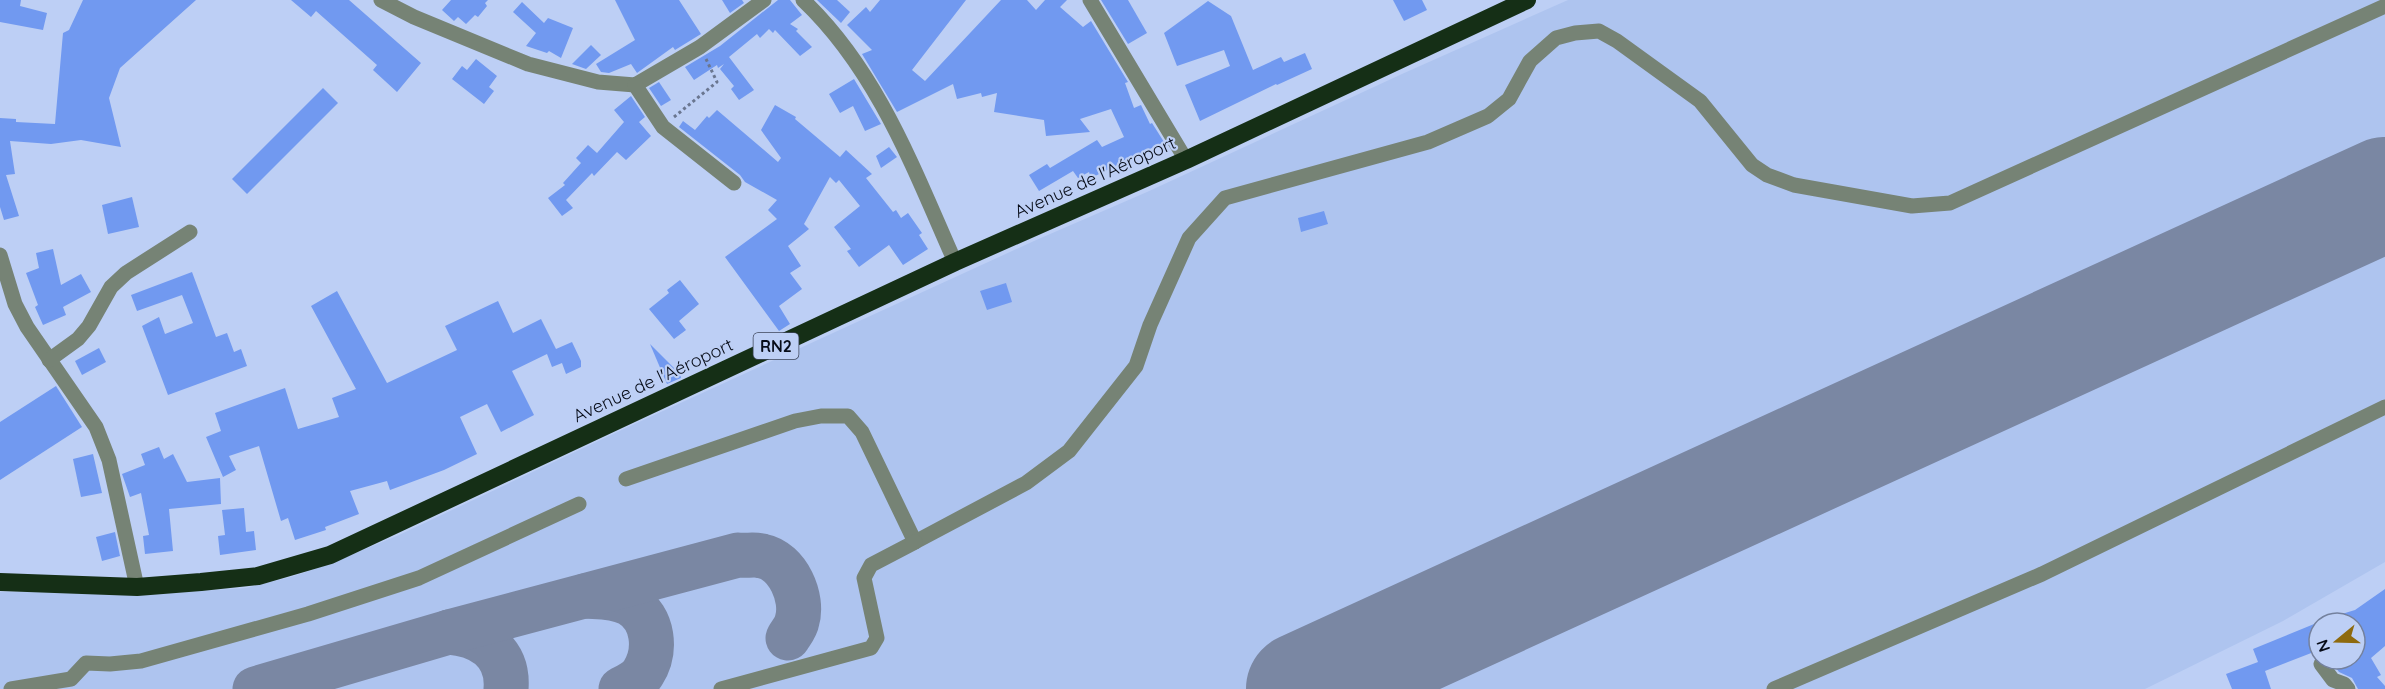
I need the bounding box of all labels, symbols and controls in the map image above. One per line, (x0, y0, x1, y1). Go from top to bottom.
street label: Avenue de l'Aéroport (1011, 131, 1179, 223)
street label: Avenue de l'Aéroport (569, 333, 737, 427)
road number: RN2 (754, 333, 798, 359)
north arrow (2307, 611, 2367, 671)
text: N (2311, 637, 2334, 655)

